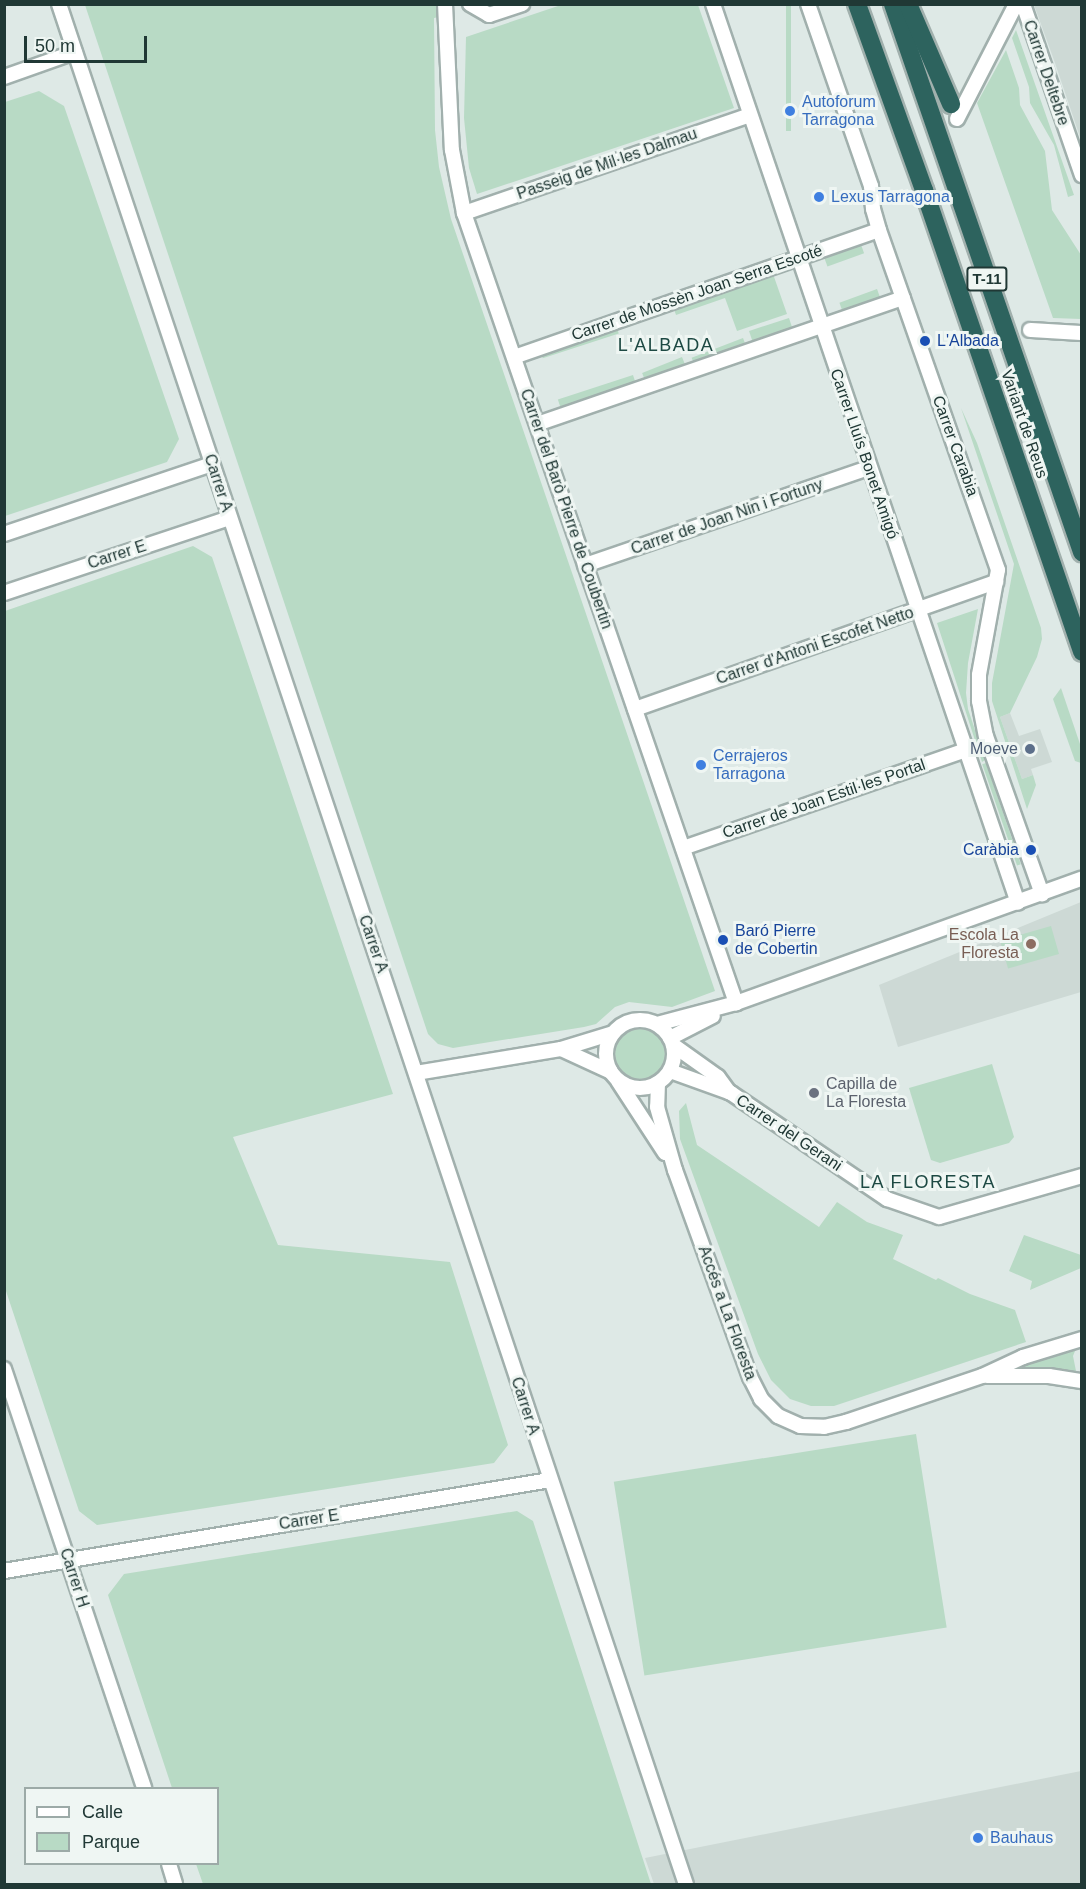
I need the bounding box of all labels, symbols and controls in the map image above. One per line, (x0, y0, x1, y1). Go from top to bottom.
street label: Carrer Deltebre (1019, 18, 1073, 128)
scale bar (27, 24, 150, 62)
text: 50 m (35, 36, 75, 56)
place label: Autoforum Tarragona (802, 92, 876, 130)
marker: Autoforum Tarragona (783, 104, 797, 118)
street label: Passeig de Mil·les Dalmau (514, 124, 700, 204)
place label: Lexus Tarragona (831, 187, 950, 207)
marker: Lexus Tarragona (812, 190, 826, 204)
street label: Carrer de Mossèn Joan Serra Escoté (569, 241, 825, 345)
road number: T-11 (966, 267, 1008, 291)
place label: L'Albada (937, 331, 999, 351)
district label: L'ALBADA (618, 334, 714, 356)
marker: L'Albada (918, 334, 932, 348)
street label: Carrer Lluís Bonet Amigó (826, 366, 902, 542)
street label: Variant de Reus (996, 367, 1052, 481)
street label: Carrer del Barò Pierre de Coubertin (516, 386, 616, 632)
street label: Carrer Carabia (928, 393, 982, 499)
street label: Carrer A (200, 451, 236, 515)
street label: Carrer de Joan Nin i Fortuny (628, 475, 826, 559)
street label: Carrer E (85, 537, 149, 573)
street label: Carrer d'Antoni Escofet Netto (714, 603, 916, 689)
place label: Moeve (970, 739, 1018, 759)
marker: Moeve (1023, 742, 1037, 756)
place label: Cerrajeros Tarragona (713, 746, 788, 784)
street label: Carrer de Joan Estil·les Portal (720, 755, 928, 843)
marker: Cerrajeros Tarragona (694, 758, 708, 772)
place label: Caràbia (963, 840, 1019, 860)
marker: Caràbia (1024, 843, 1038, 857)
street label: Carrer A (354, 912, 392, 976)
place label: Baró Pierre de Cobertin (735, 921, 818, 959)
place label: Escola La Floresta (949, 925, 1019, 963)
marker: Baró Pierre de Cobertin (716, 933, 730, 947)
marker: Escola La Floresta (1024, 937, 1038, 951)
place label: Capilla de La Floresta (826, 1074, 906, 1112)
marker: Capilla de La Floresta (807, 1086, 821, 1100)
street label: Carrer del Gerani (732, 1090, 846, 1176)
district label: LA FLORESTA (859, 1171, 997, 1193)
street label: Accés a La Floresta (694, 1243, 760, 1383)
street label: Carrer A (507, 1374, 543, 1438)
street label: Carrer E (278, 1506, 340, 1534)
street label: Carrer H (55, 1546, 93, 1610)
legend (24, 1787, 219, 1865)
text: Calle (82, 1802, 123, 1822)
place label: Bauhaus (990, 1828, 1053, 1848)
marker: Bauhaus (971, 1831, 985, 1845)
text: Parque (82, 1832, 140, 1852)

